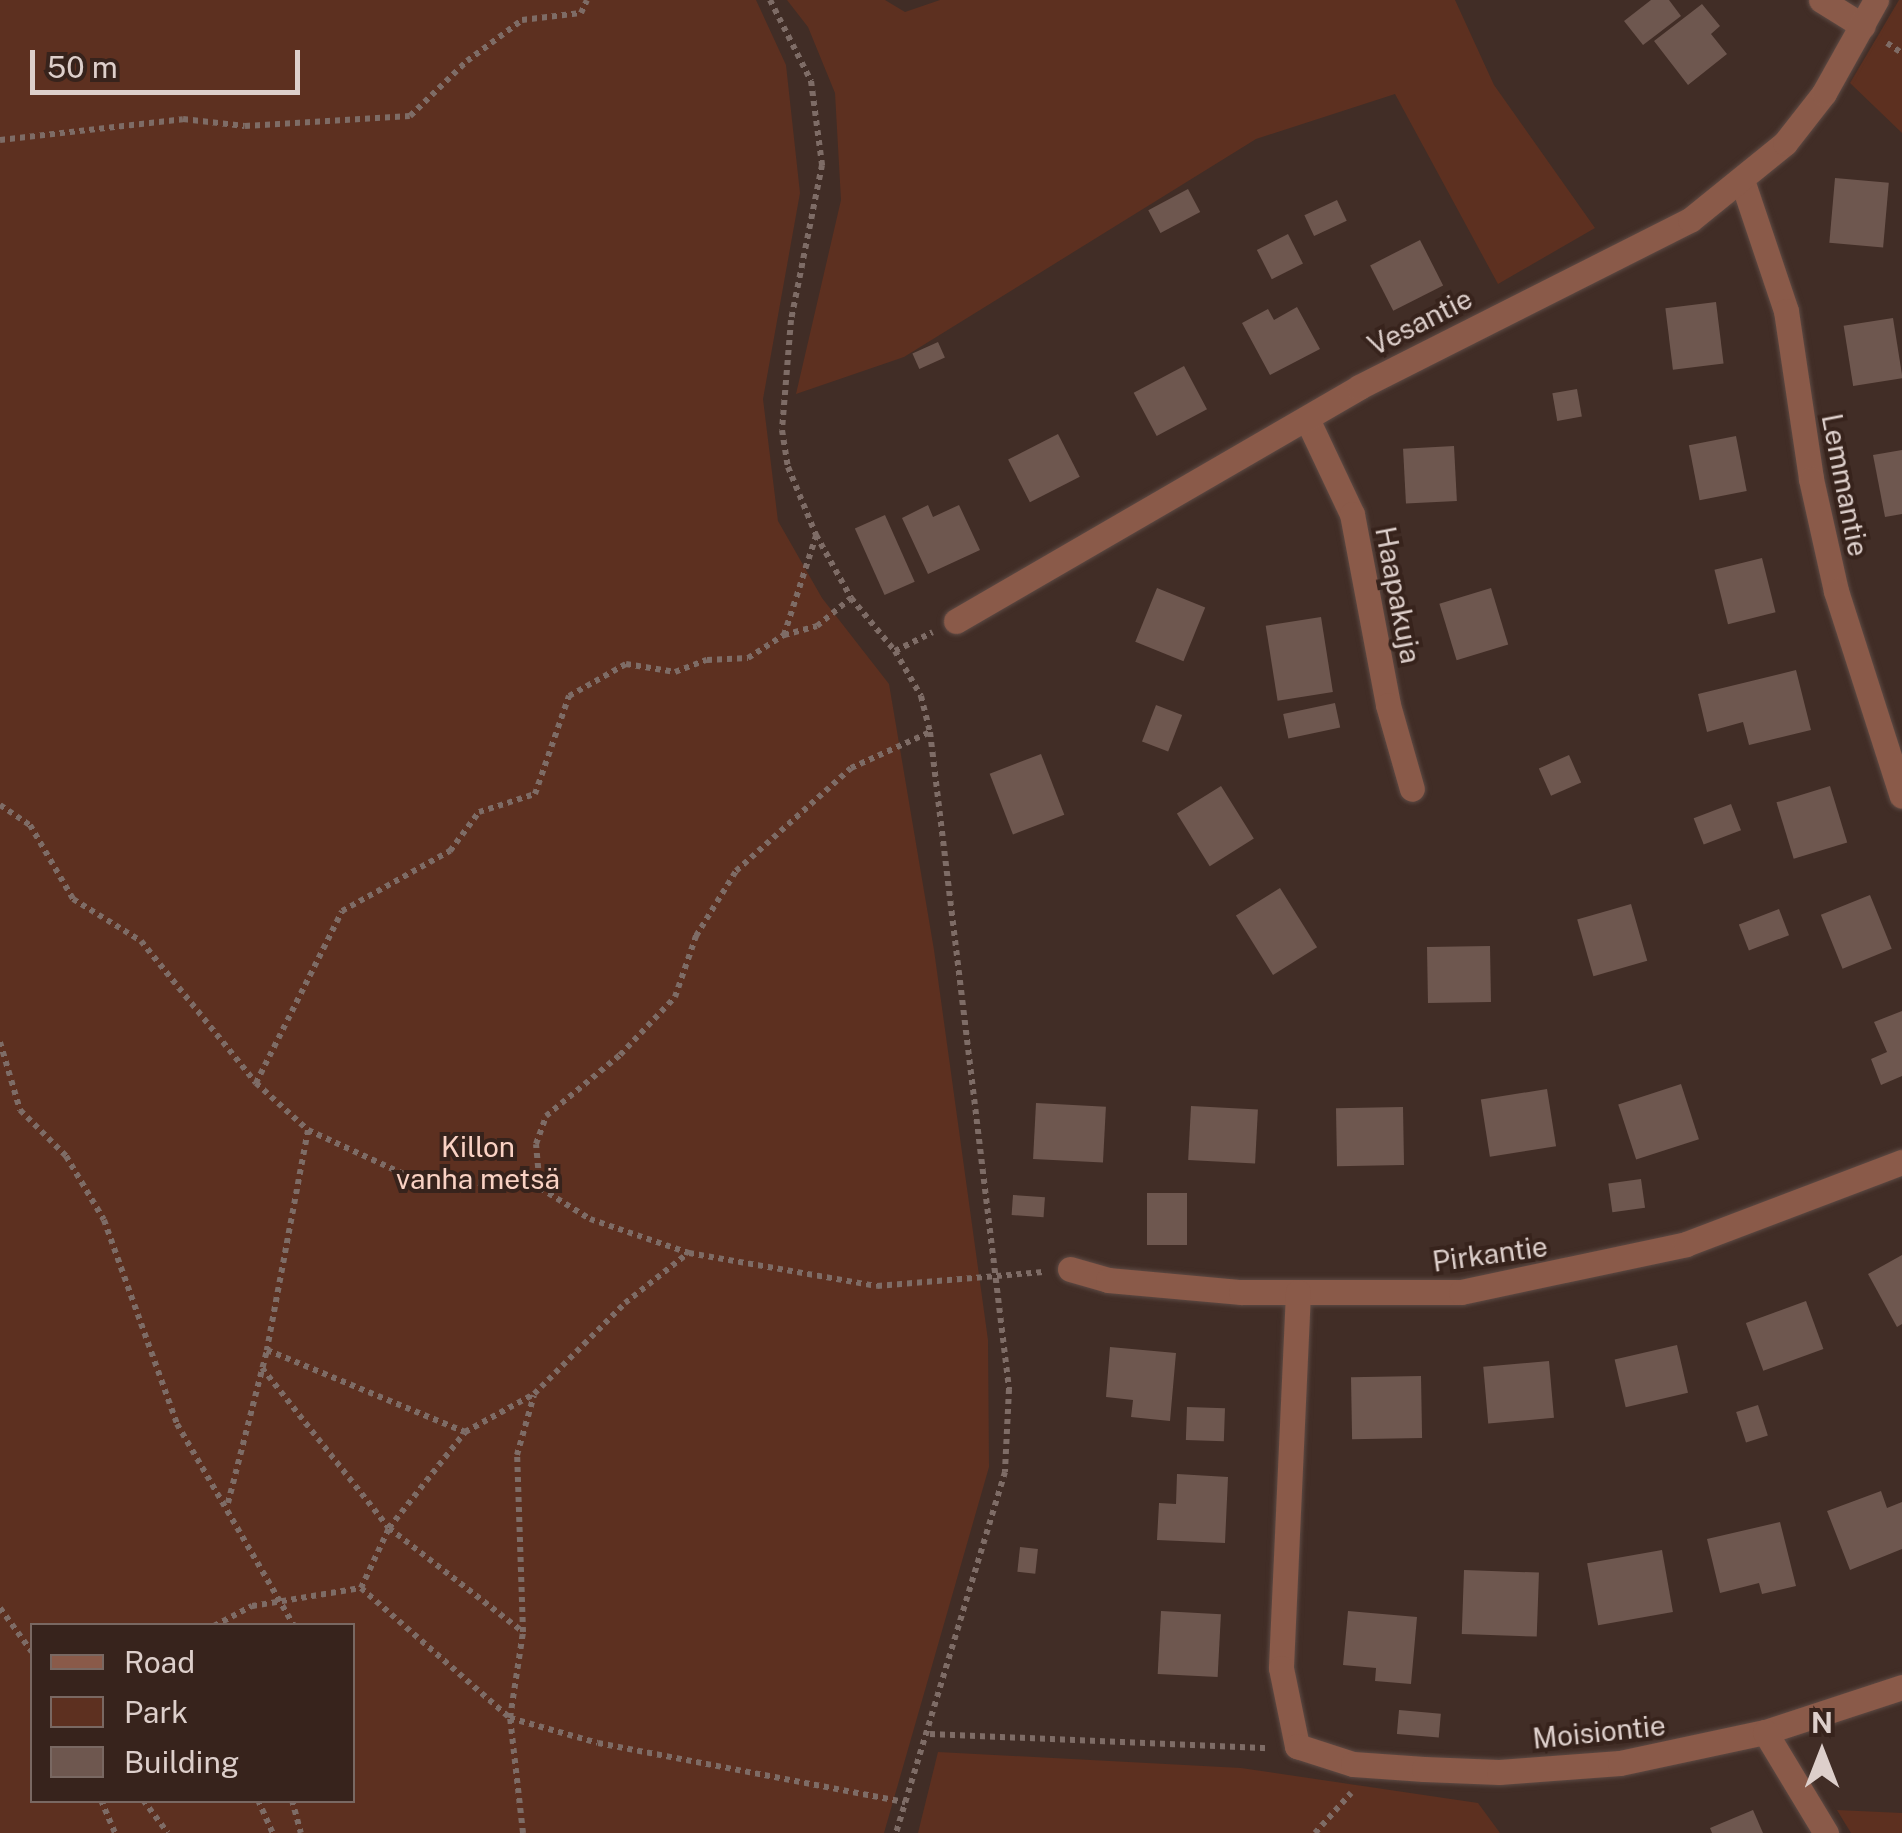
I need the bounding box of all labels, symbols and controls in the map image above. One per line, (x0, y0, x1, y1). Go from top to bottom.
scale bar (35, 30, 305, 92)
text: 50 m (47, 49, 118, 85)
street label: Vesantie (1362, 282, 1478, 362)
street label: Lemmantie (1815, 411, 1875, 559)
street label: Haapakuja (1368, 524, 1428, 666)
park label: Killon vanha metsä (396, 1130, 560, 1196)
street label: Pirkantie (1430, 1229, 1550, 1279)
legend (30, 1623, 355, 1803)
text: Road (124, 1644, 195, 1680)
text: Park (124, 1694, 188, 1730)
north arrow (1772, 1703, 1872, 1803)
text: N (1811, 1706, 1833, 1739)
street label: Moisiontie (1531, 1708, 1667, 1756)
text: Building (124, 1744, 239, 1780)

